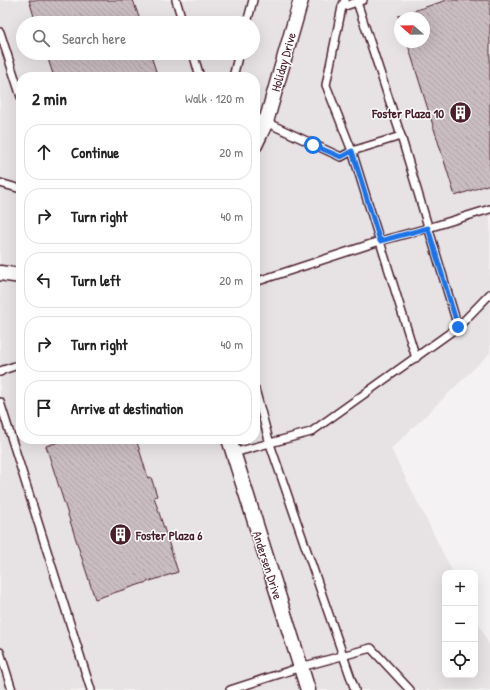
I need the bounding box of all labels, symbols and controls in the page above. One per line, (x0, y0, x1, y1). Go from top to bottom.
north arrow (394, 12, 430, 48)
search box (16, 16, 260, 60)
icon: search (30, 27, 52, 49)
text: Search here (62, 28, 126, 49)
street label: Holiday Drive (266, 30, 300, 94)
text: 2 min (32, 87, 67, 110)
text: Walk · 120 m (185, 89, 244, 107)
building icon: Foster Plaza 10 (447, 100, 473, 126)
place label: Foster Plaza 10 (371, 104, 444, 122)
route start (304, 136, 322, 154)
icon: ahead (33, 141, 55, 163)
text: Continue (71, 142, 119, 163)
text: 20 m (219, 143, 243, 161)
icon: right (33, 205, 55, 227)
text: Turn right (71, 206, 127, 227)
text: 40 m (220, 207, 243, 225)
icon: left (33, 269, 55, 291)
text: Turn left (71, 270, 121, 291)
text: 20 m (219, 271, 243, 289)
route end (449, 318, 467, 336)
icon: right (33, 333, 55, 355)
text: Turn right (71, 334, 127, 355)
text: 40 m (220, 335, 243, 353)
icon: arrive (33, 397, 55, 419)
text: Arrive at destination (71, 398, 183, 419)
building icon: Foster Plaza 6 (107, 522, 133, 548)
place label: Foster Plaza 6 (135, 526, 203, 544)
street label: Andersen Drive (248, 528, 288, 602)
map controls (442, 570, 478, 678)
button: + (442, 570, 478, 606)
button: − (442, 606, 478, 642)
button: locate (442, 642, 478, 678)

